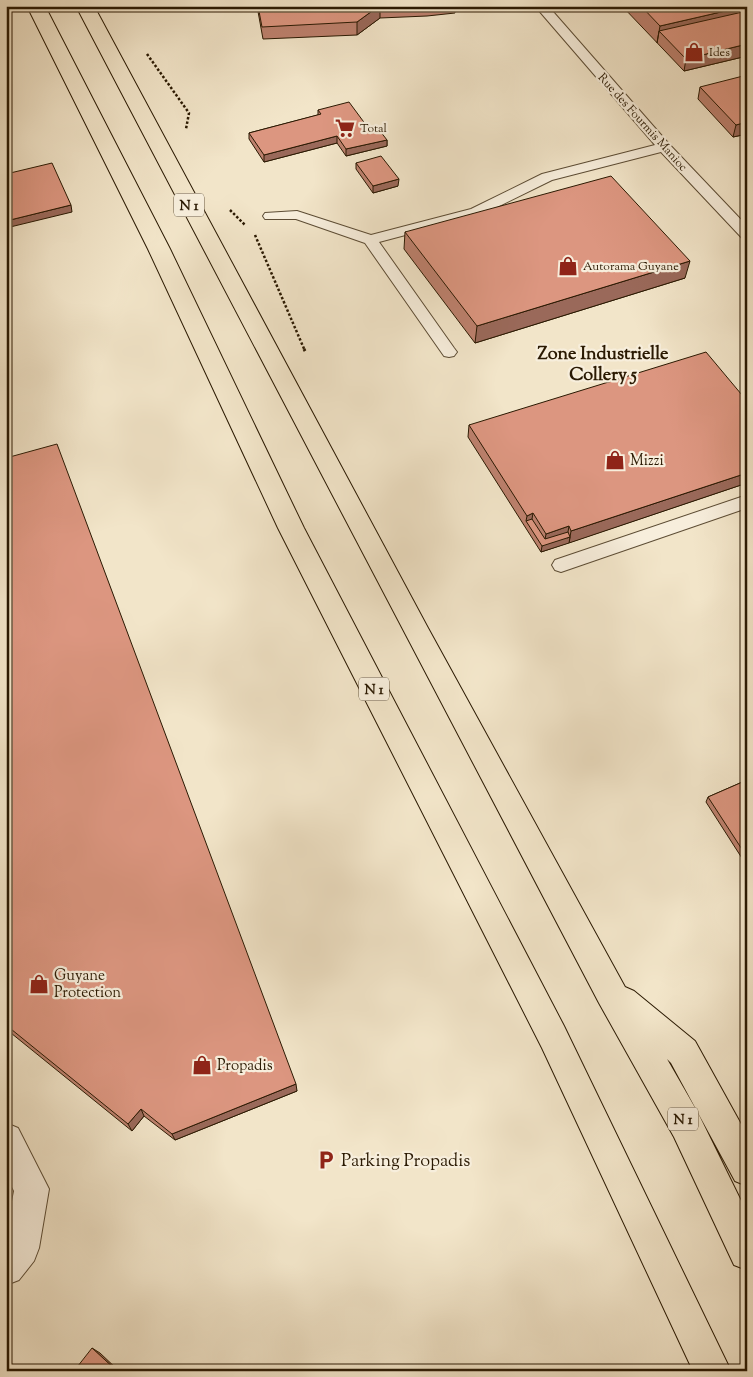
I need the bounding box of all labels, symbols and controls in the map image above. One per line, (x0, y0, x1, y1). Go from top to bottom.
shop icon: Ides (683, 41, 705, 63)
place label: Ides (709, 44, 730, 62)
street label: Rue des Fourmis Manioc (593, 69, 692, 176)
supermarket icon: Total (334, 117, 356, 139)
place label: Total (360, 120, 388, 138)
road number: N 1 (174, 194, 204, 216)
shop icon: Autorama Guyane (557, 255, 579, 277)
place label: Autorama Guyane (583, 258, 679, 276)
district label: Zone Industrielle Collery 5 (538, 342, 669, 389)
shop icon: Mizzi (604, 449, 626, 471)
place label: Mizzi (630, 451, 664, 472)
road number: N 1 (359, 678, 389, 701)
place label: Guyane Protection (54, 966, 121, 1004)
shop icon: Guyane Protection (28, 973, 50, 995)
shop icon: Propadis (191, 1054, 213, 1076)
place label: Propadis (217, 1056, 273, 1077)
road number: N 1 (668, 1108, 698, 1130)
parking icon: Parking Propadis (315, 1149, 337, 1171)
place label: Parking Propadis (341, 1149, 470, 1175)

